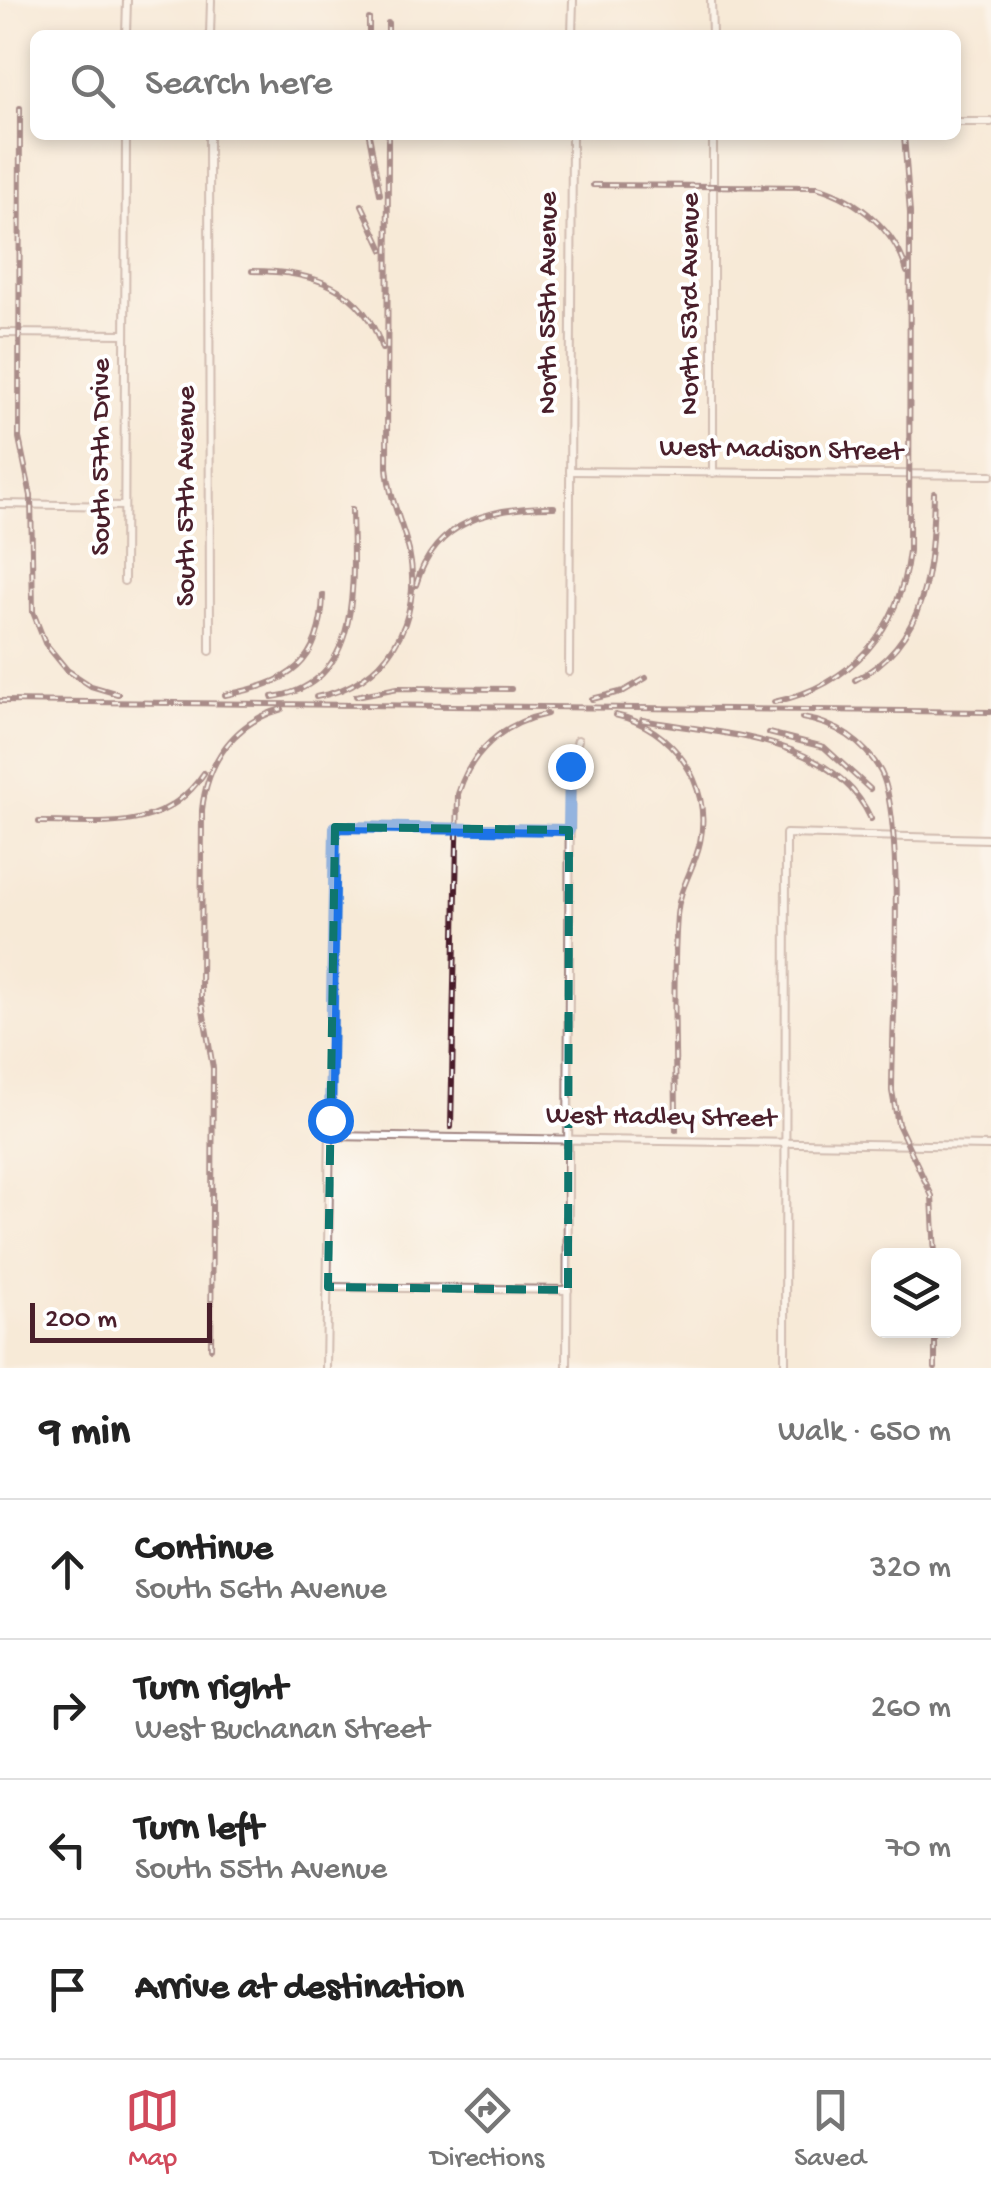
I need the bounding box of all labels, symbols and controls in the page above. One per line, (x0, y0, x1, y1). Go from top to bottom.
search box (30, 30, 961, 140)
icon: search (65, 58, 120, 113)
text: Search here (145, 63, 332, 107)
street label: North 55th Avenue (533, 191, 566, 414)
street label: North 53rd Avenue (675, 192, 708, 415)
street label: South 57th Drive (86, 358, 119, 556)
street label: South 57th Avenue (171, 385, 204, 606)
street label: West Madison Street (659, 432, 906, 470)
route end (548, 744, 594, 790)
route start (308, 1098, 354, 1144)
street label: West Hadley Street (546, 1099, 779, 1137)
map controls (871, 1248, 961, 1338)
button: layers (871, 1248, 961, 1338)
scale bar (30, 1298, 212, 1342)
text: 200 m (45, 1304, 117, 1337)
text: 9 min (40, 1409, 130, 1458)
text: Walk · 650 m (778, 1414, 951, 1452)
text: Continue (135, 1528, 273, 1572)
icon: ahead (40, 1542, 95, 1597)
text: 320 m (870, 1550, 951, 1588)
text: South 56th Avenue (135, 1572, 386, 1610)
text: Turn right (135, 1668, 287, 1712)
icon: right (40, 1682, 95, 1737)
text: 260 m (871, 1690, 951, 1728)
text: West Buchanan Street (135, 1712, 429, 1750)
text: Turn left (135, 1808, 263, 1852)
icon: left (40, 1822, 95, 1877)
text: 70 m (886, 1830, 951, 1868)
text: South 55th Avenue (135, 1852, 387, 1890)
icon: arrive (40, 1962, 95, 2017)
text: Arrive at destination (135, 1967, 464, 2011)
tab: Map (125, 2083, 180, 2176)
tab: Directions (430, 2083, 544, 2176)
tab: Saved (794, 2083, 866, 2176)

